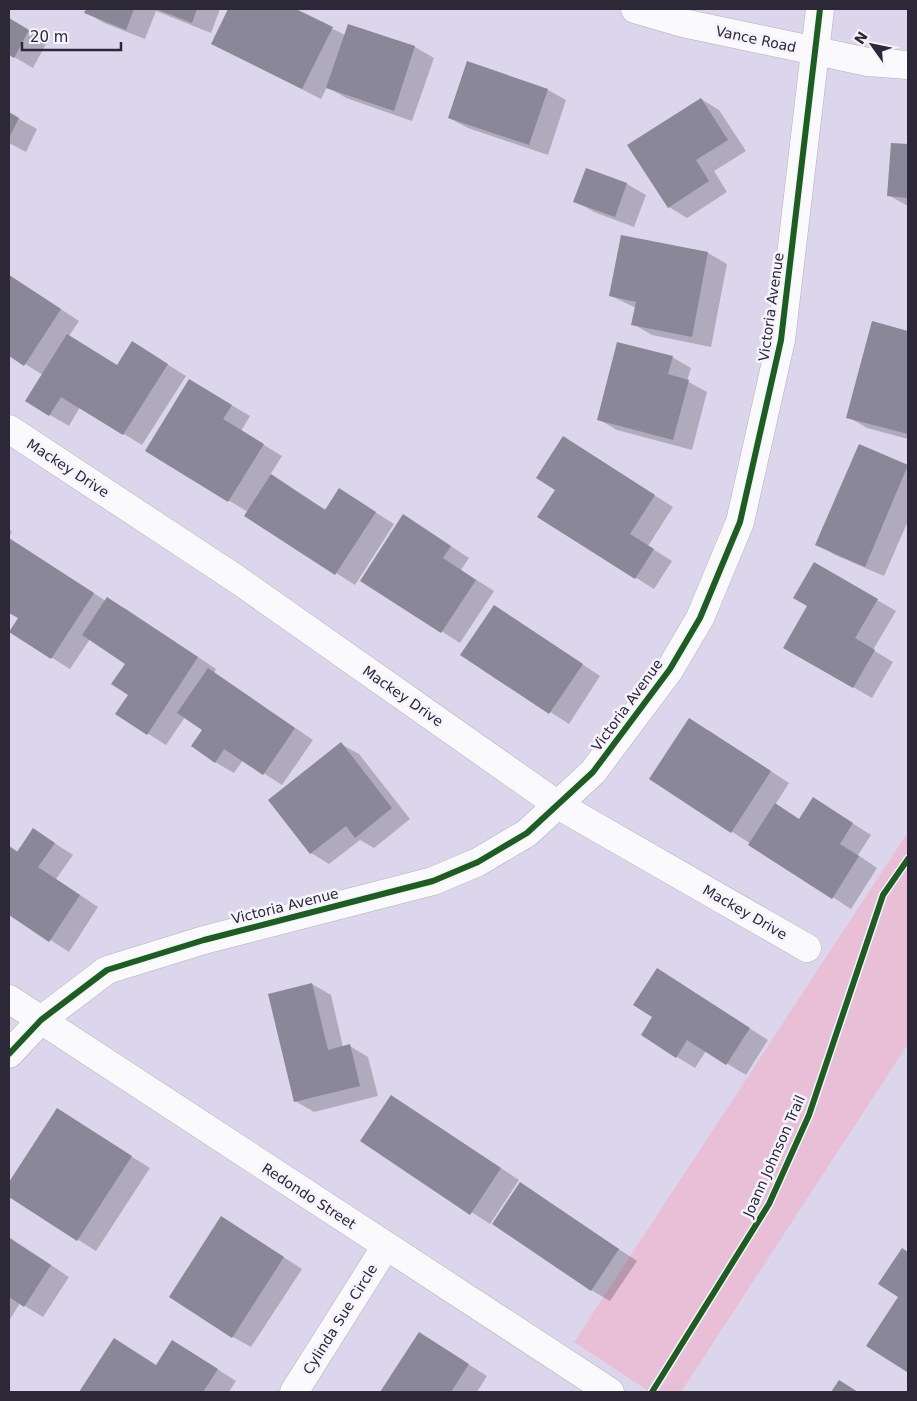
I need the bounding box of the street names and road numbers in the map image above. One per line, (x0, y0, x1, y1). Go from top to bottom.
street label: Vance Road (714, 23, 798, 55)
street label: Victoria Avenue (755, 252, 787, 362)
street label: Mackey Drive (24, 436, 112, 500)
street label: Victoria Avenue (588, 656, 666, 754)
street label: Mackey Drive (360, 662, 446, 730)
street label: Mackey Drive (700, 881, 790, 943)
street label: Victoria Avenue (230, 885, 340, 927)
street label: Joann Johnson Trail (740, 1093, 808, 1220)
street label: Redondo Street (259, 1160, 359, 1233)
street label: Cylinda Sue Circle (300, 1261, 380, 1377)

